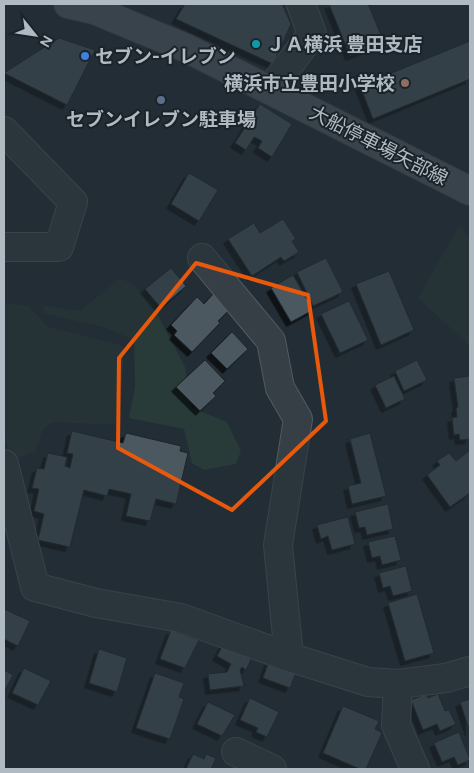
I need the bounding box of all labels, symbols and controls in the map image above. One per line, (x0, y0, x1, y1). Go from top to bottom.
north arrow (10, 10, 60, 60)
text: N (36, 32, 56, 50)
place label: ＪＡ横浜 豊田支店 (266, 33, 423, 56)
marker: ＪＡ横浜 豊田支店 (250, 38, 262, 50)
place label: セブン-イレブン (95, 45, 236, 68)
marker: セブン-イレブン (79, 50, 91, 62)
place label: 横浜市立豊田小学校 (224, 72, 395, 95)
marker: 横浜市立豊田小学校 (399, 77, 411, 89)
marker: セブンイレブン駐車場 (155, 94, 167, 106)
street label: 大船停車場矢部線 (306, 101, 452, 190)
place label: セブンイレブン駐車場 (66, 108, 256, 131)

